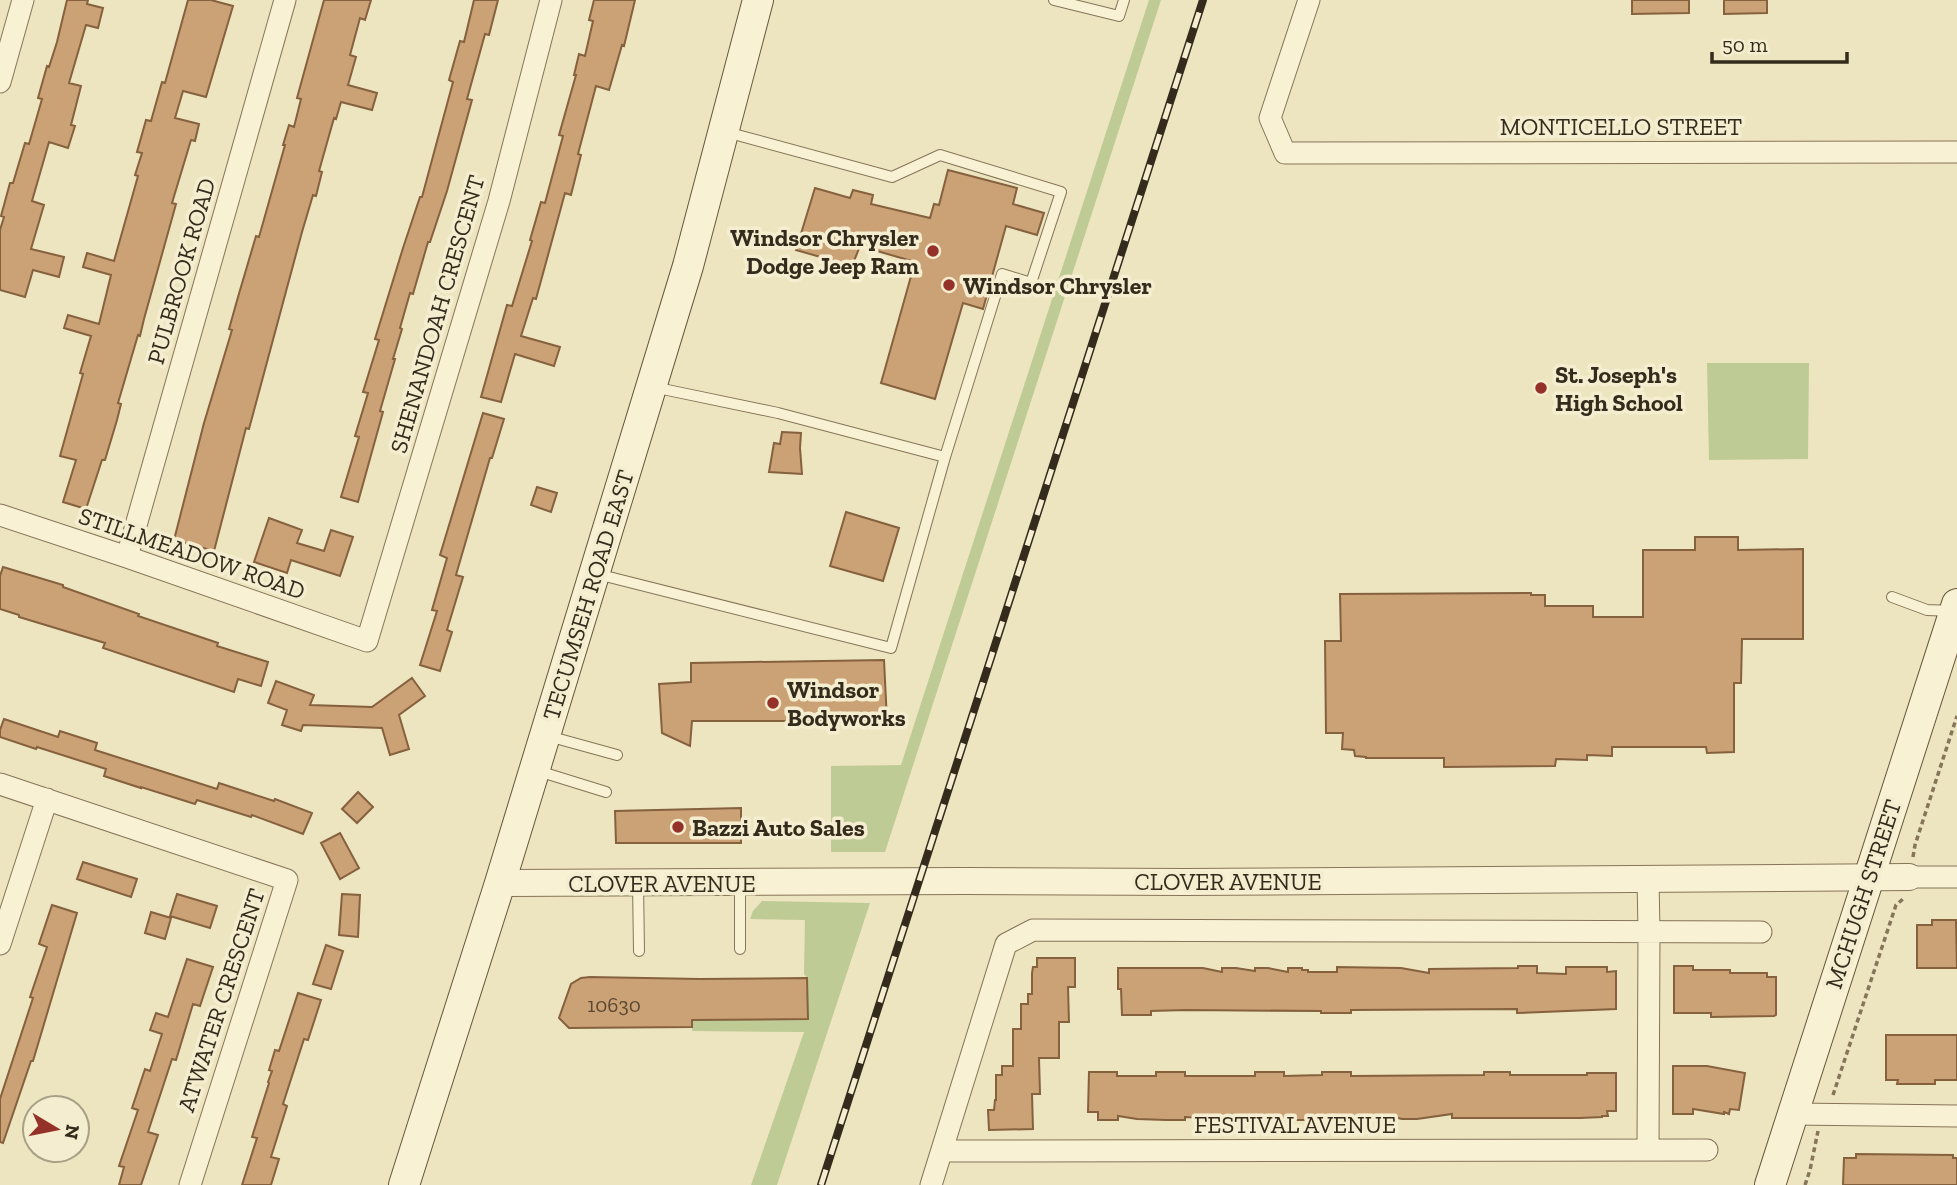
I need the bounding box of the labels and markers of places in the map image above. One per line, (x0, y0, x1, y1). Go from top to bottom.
place label: Windsor Chrysler Dodge Jeep Ram (730, 223, 919, 280)
marker: Windsor Chrysler Dodge Jeep Ram (925, 243, 941, 259)
place label: Windsor Chrysler (963, 271, 1152, 300)
marker: Windsor Chrysler (941, 277, 957, 293)
place label: St. Joseph's High School (1555, 360, 1683, 417)
marker: St. Joseph's High School (1533, 380, 1549, 396)
place label: Windsor Bodyworks (787, 675, 906, 732)
marker: Windsor Bodyworks (765, 695, 781, 711)
place label: Bazzi Auto Sales (692, 813, 865, 842)
marker: Bazzi Auto Sales (670, 819, 686, 835)

